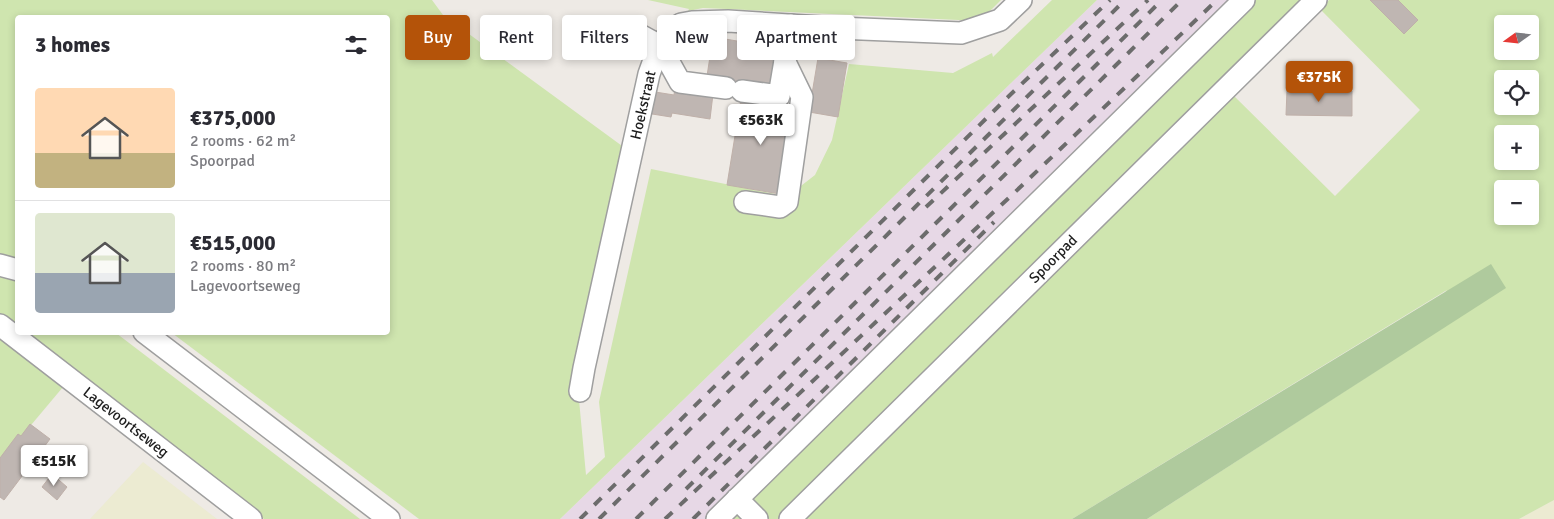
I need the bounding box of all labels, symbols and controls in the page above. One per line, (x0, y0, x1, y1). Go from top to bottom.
chip: Buy (405, 15, 470, 60)
chip: Rent (480, 15, 552, 60)
chip: Filters (562, 15, 647, 60)
chip: New (657, 15, 727, 60)
chip: Apartment (737, 15, 855, 60)
north arrow (1494, 15, 1539, 60)
map controls (1494, 15, 1539, 225)
icon: filters (342, 31, 370, 59)
text: 3 homes (35, 32, 110, 58)
pin: €375K (1284, 61, 1354, 103)
text: €375K (1297, 67, 1341, 87)
street label: Hoekstraat (626, 69, 660, 141)
button: locate (1494, 70, 1539, 115)
pin: €563K (726, 104, 796, 146)
text: €375,000 (190, 105, 276, 131)
icon: home (75, 108, 135, 168)
text: €563K (739, 110, 783, 130)
button: + (1494, 125, 1539, 170)
text: 2 rooms · 62 m² (190, 131, 296, 151)
text: Spoorpad (190, 151, 255, 171)
button: − (1494, 180, 1539, 225)
text: €515,000 (190, 230, 276, 256)
street label: Spoorpad (1025, 231, 1081, 287)
icon: home (75, 233, 135, 293)
text: 2 rooms · 80 m² (190, 256, 296, 276)
text: Lagevoortseweg (190, 276, 301, 296)
street label: Lagevoortseweg (80, 383, 172, 461)
pin: €515K (19, 444, 89, 487)
text: €515K (32, 451, 76, 471)

